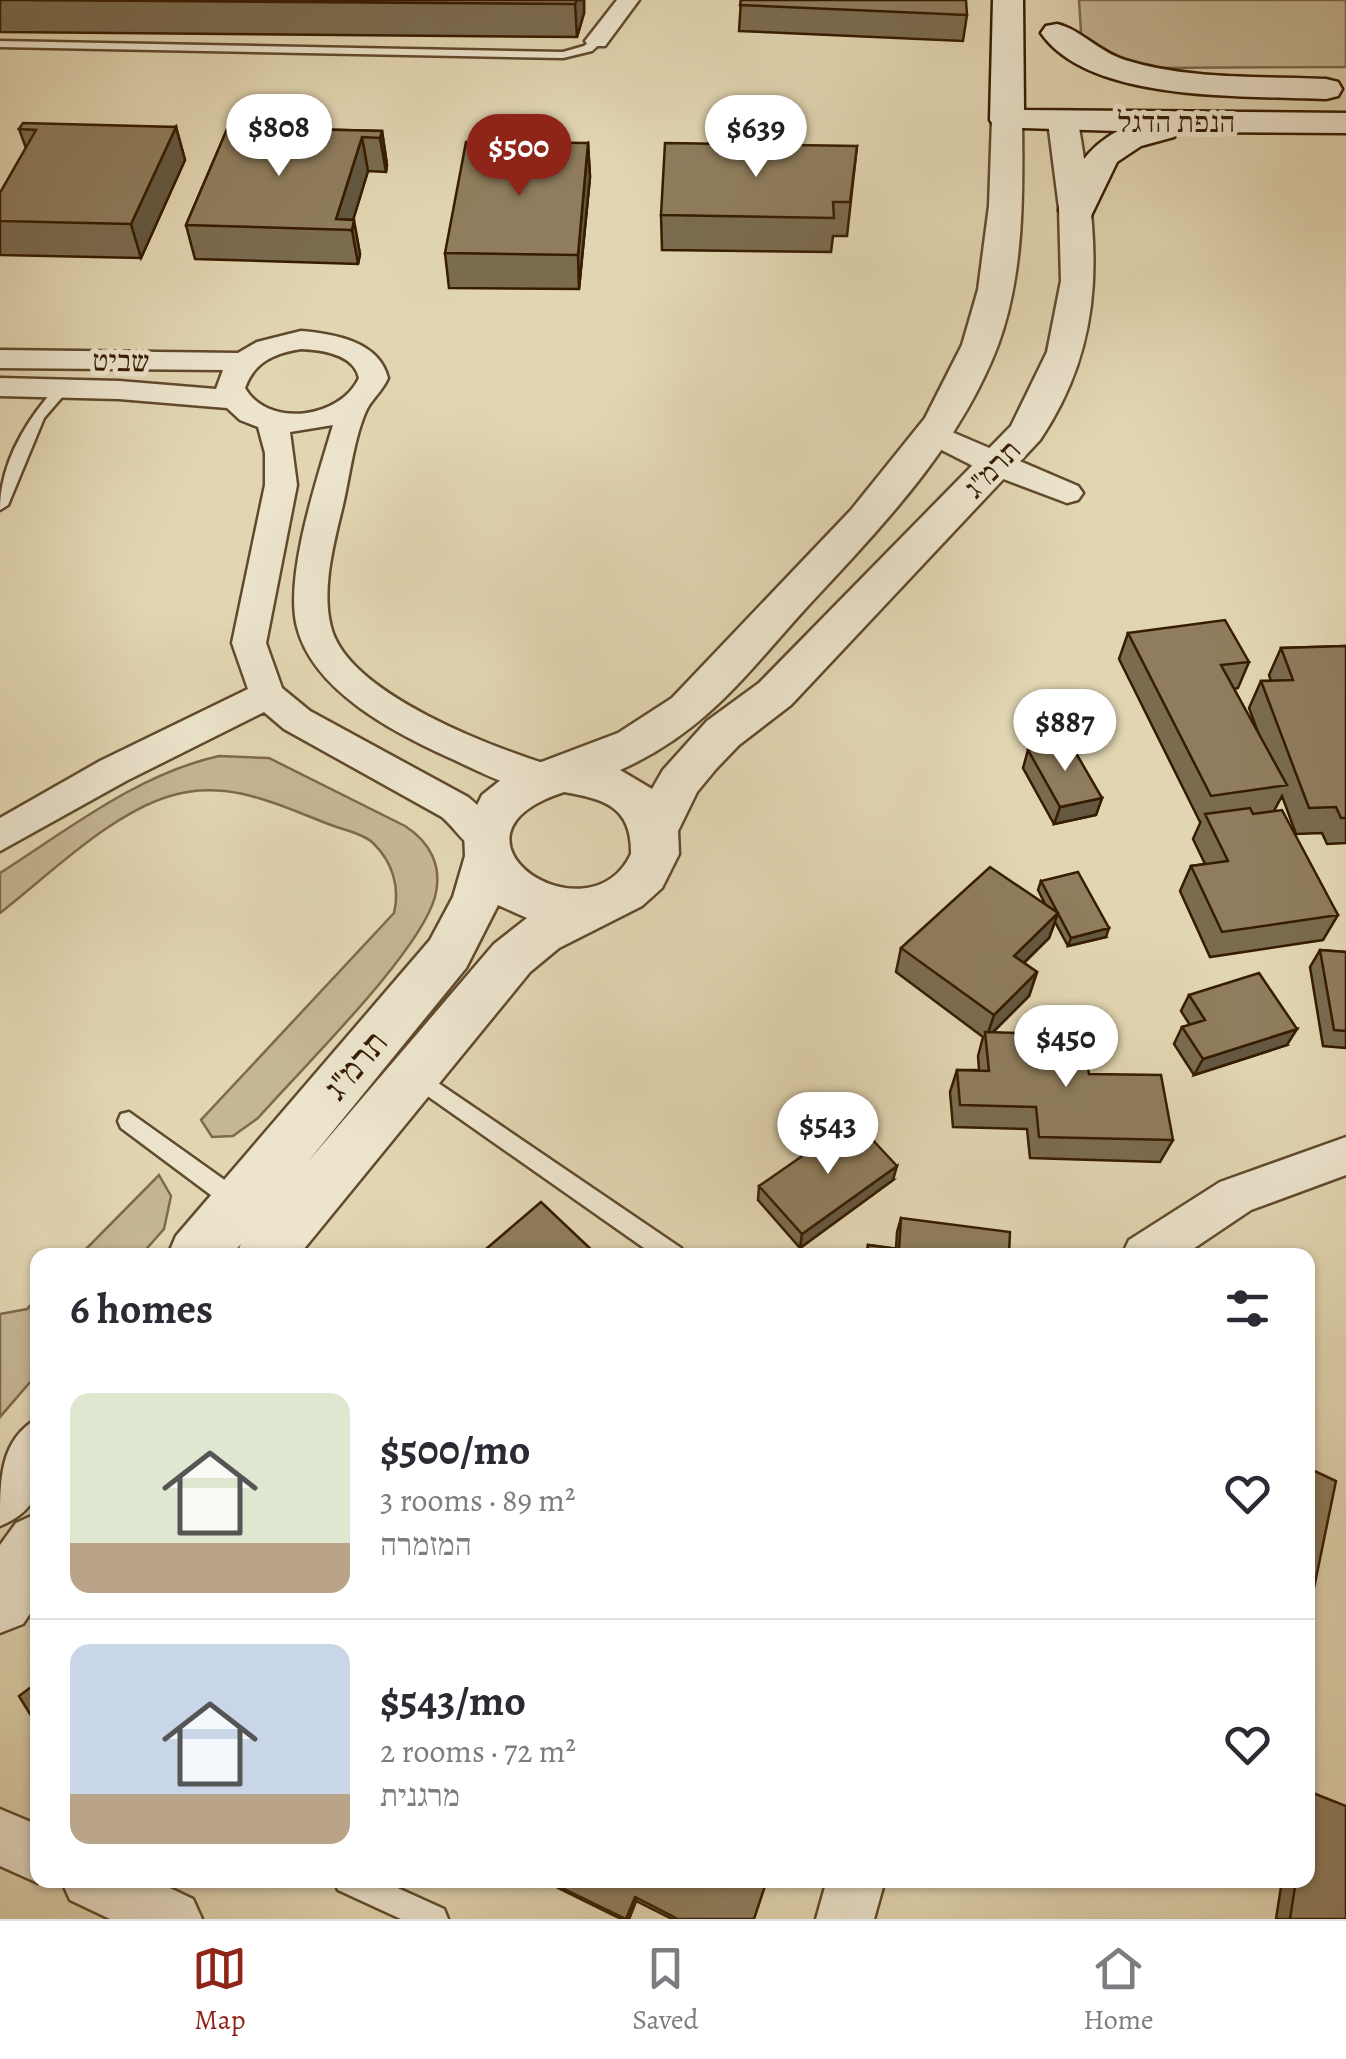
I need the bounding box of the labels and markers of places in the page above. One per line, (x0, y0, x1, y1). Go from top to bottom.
pin: $808 (220, 94, 338, 179)
pin: $639 (697, 95, 815, 180)
pin: $500 (460, 114, 578, 199)
pin: $887 (1006, 689, 1124, 774)
pin: $450 (1007, 1005, 1125, 1090)
pin: $543 (769, 1092, 887, 1177)

